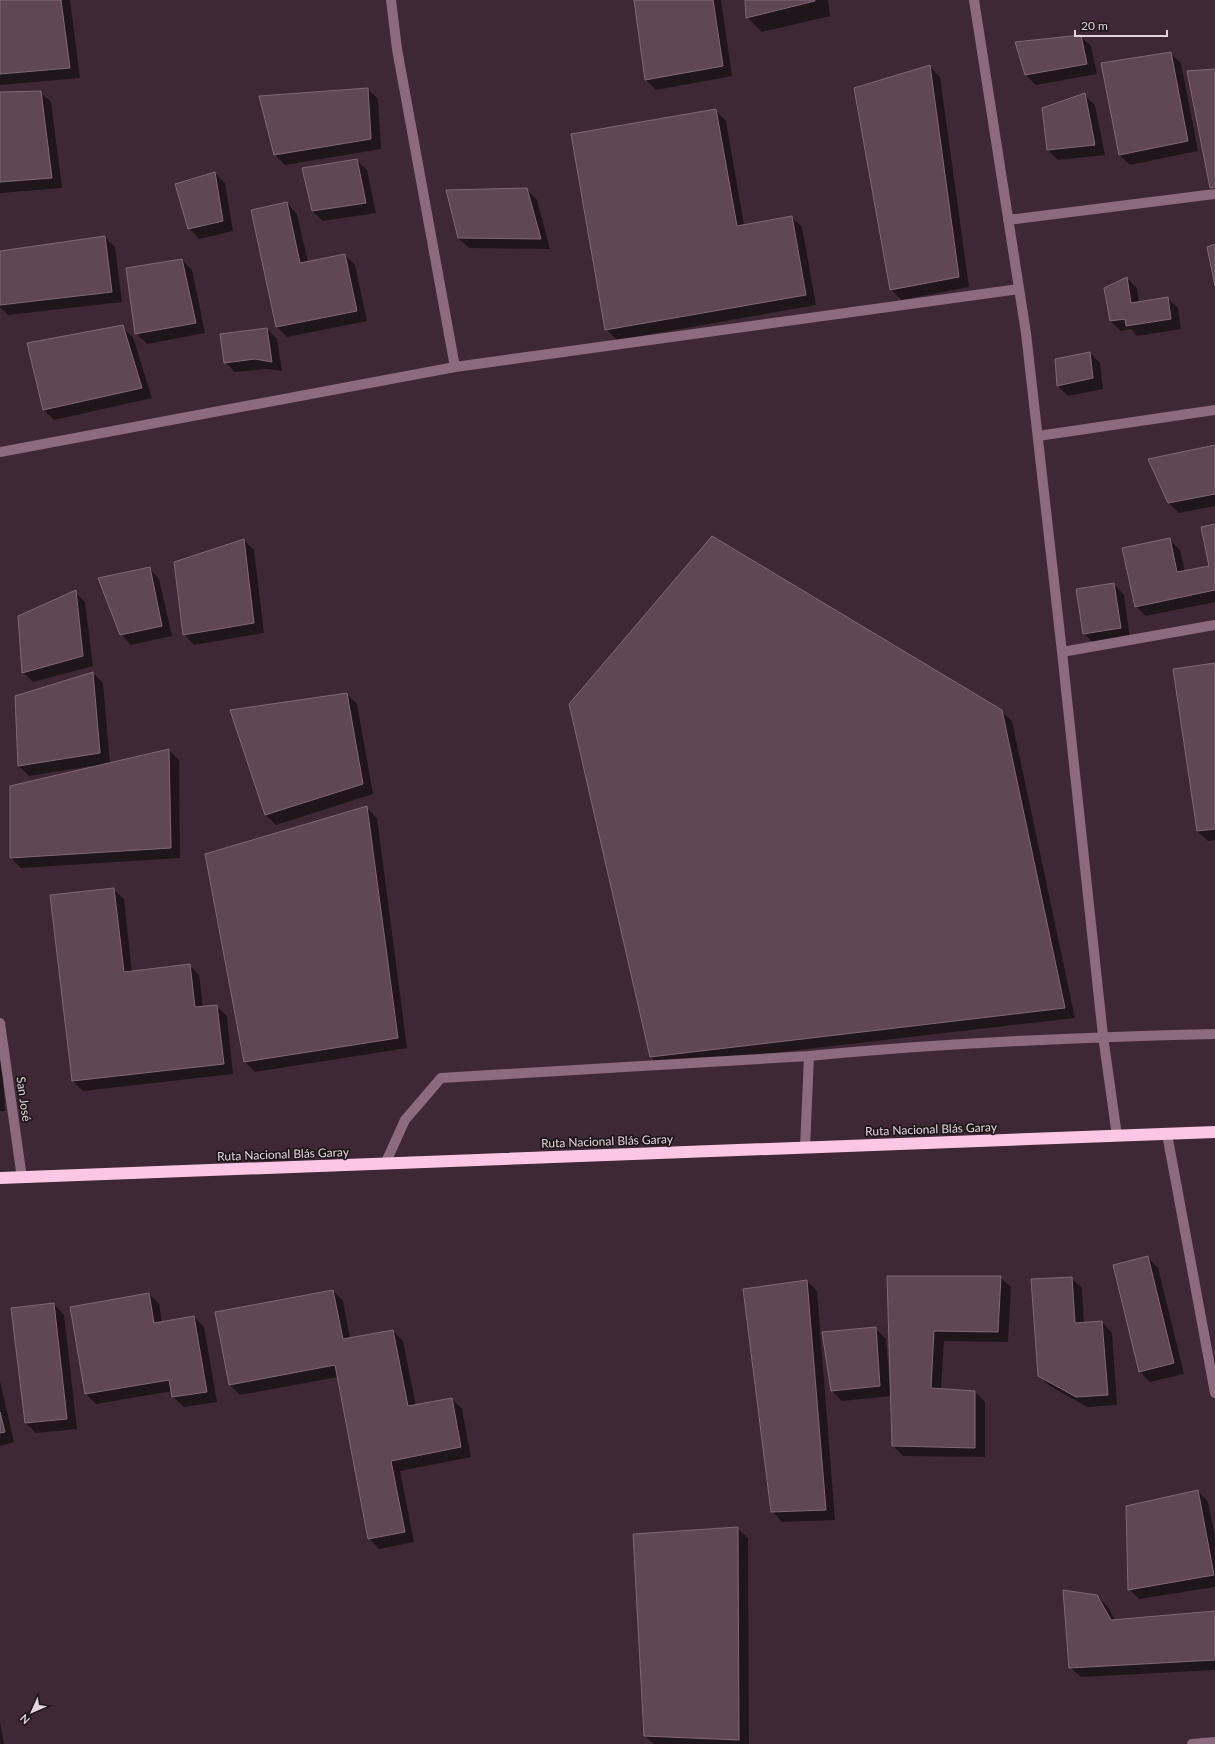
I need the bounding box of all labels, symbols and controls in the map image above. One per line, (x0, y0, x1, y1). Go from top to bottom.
scale bar (1075, 12, 1167, 38)
text: 20 m (1081, 18, 1108, 33)
street label: San José (13, 1076, 35, 1122)
street label: Ruta Nacional Blás Garay (865, 1119, 998, 1139)
street label: Ruta Nacional Blás Garay (541, 1131, 674, 1151)
street label: Ruta Nacional Blás Garay (217, 1144, 350, 1164)
north arrow (12, 1692, 52, 1732)
text: N (17, 1712, 32, 1727)

